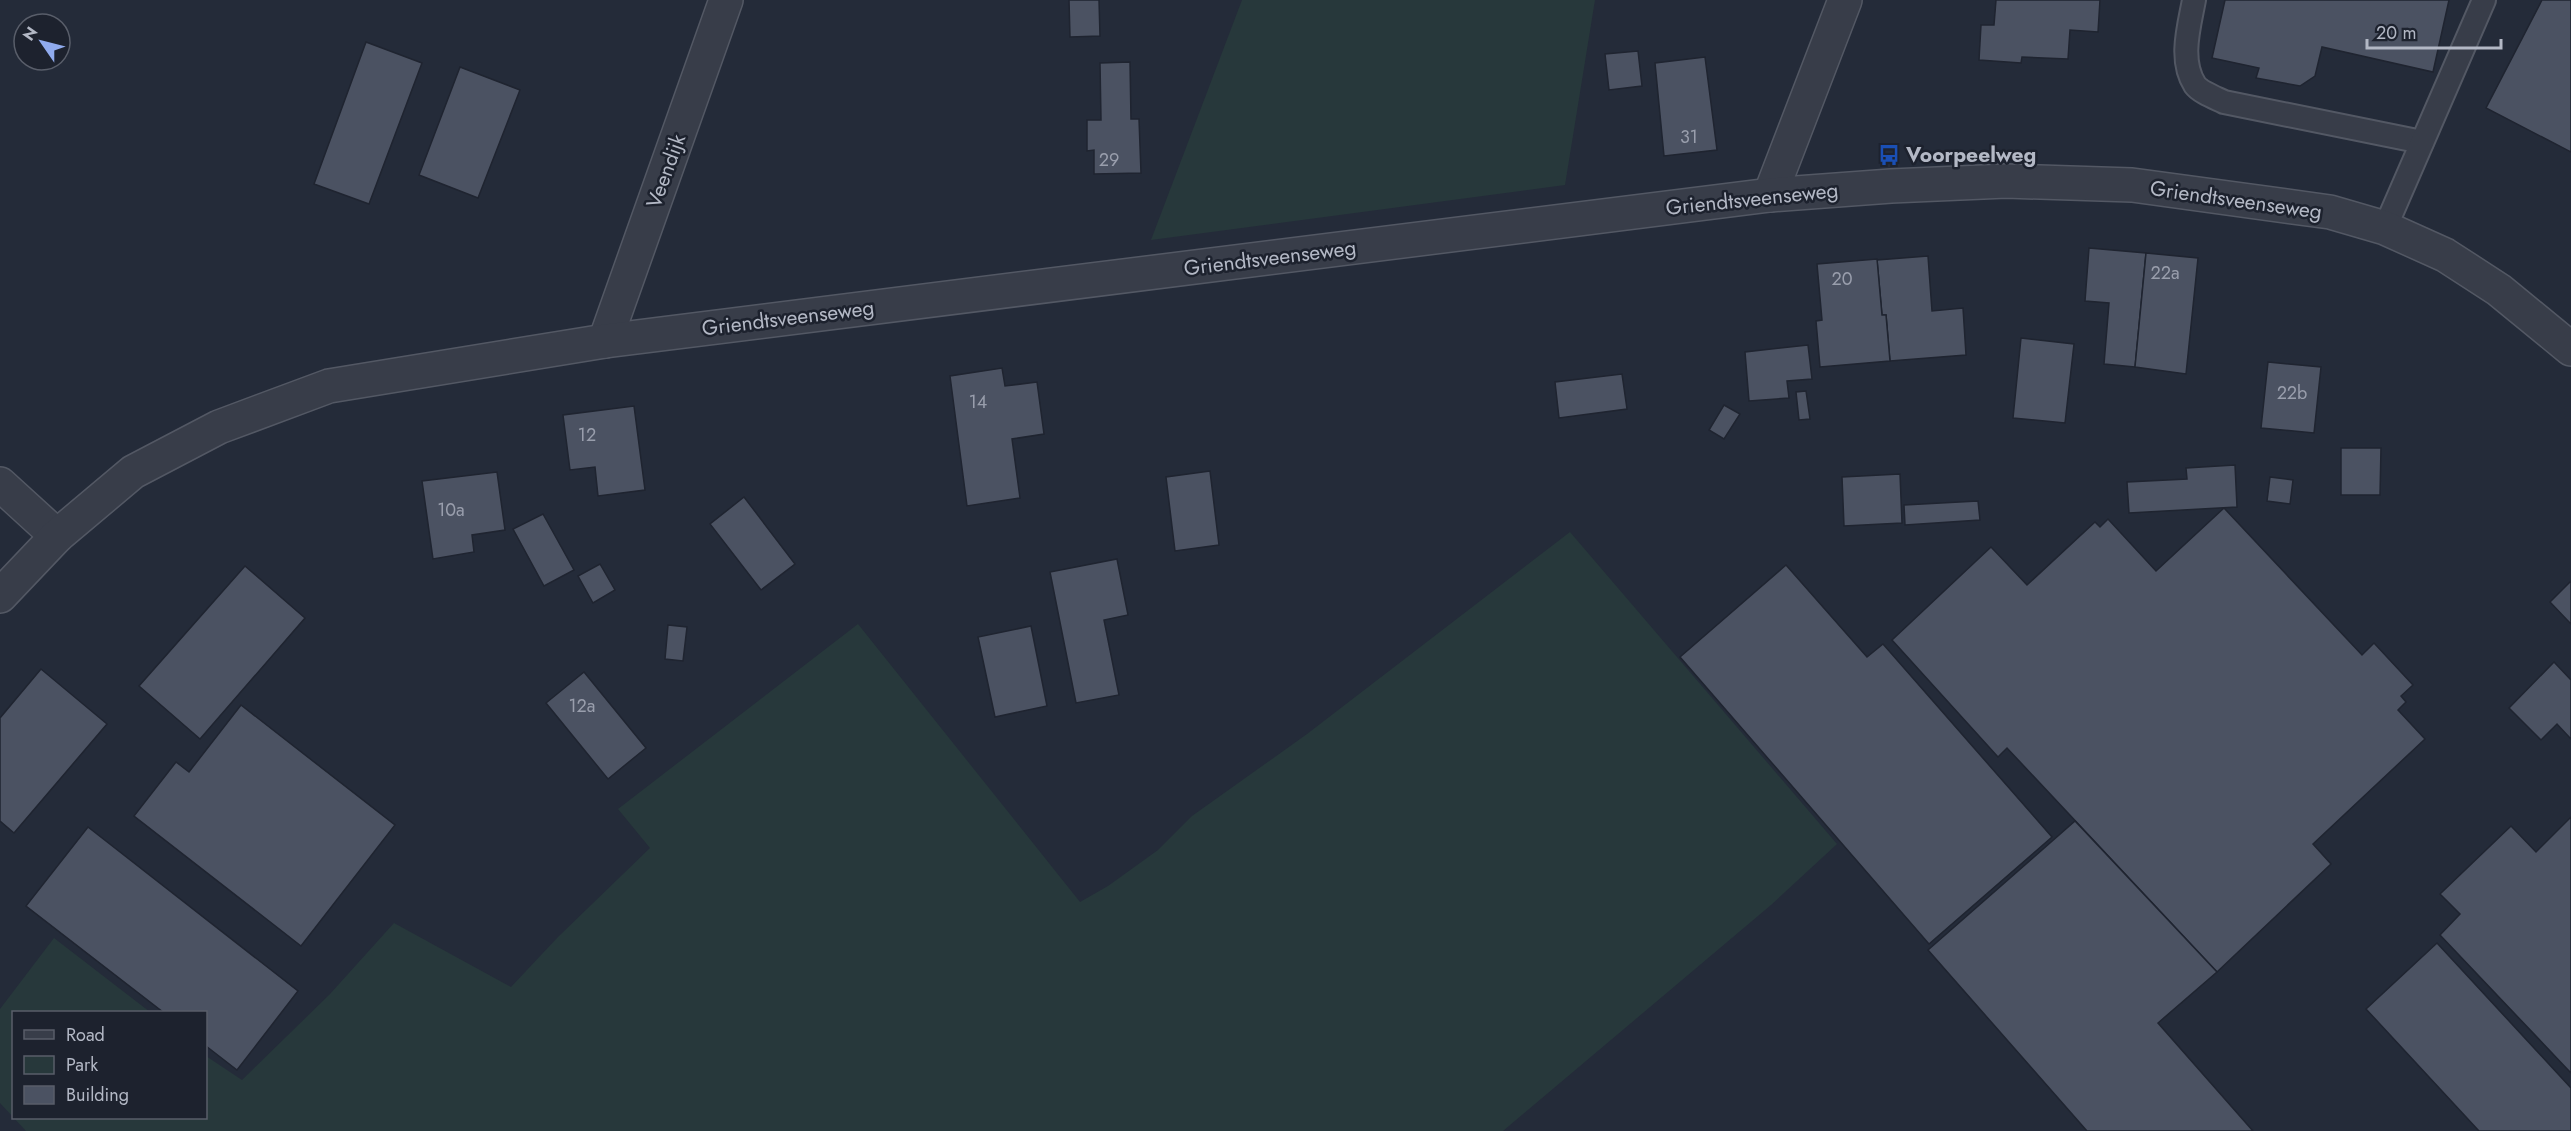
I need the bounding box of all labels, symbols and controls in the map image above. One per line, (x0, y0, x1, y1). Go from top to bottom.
north arrow (12, 12, 72, 72)
scale bar (2367, 12, 2500, 50)
text: 20 m (2376, 20, 2416, 46)
text: N (17, 22, 43, 45)
house number: 31 (1680, 124, 1698, 150)
street label: Veendijk (639, 129, 693, 212)
place label: Voorpeelweg (1905, 140, 2036, 170)
bus stop icon: Voorpeelweg (1877, 143, 1901, 167)
house number: 29 (1099, 147, 1119, 173)
street label: Griendtsveenseweg (2148, 173, 2324, 227)
street label: Griendtsveenseweg (1664, 175, 1840, 223)
street label: Griendtsveenseweg (1182, 233, 1358, 283)
house number: 22a (2150, 260, 2180, 286)
house number: 20 (1831, 266, 1853, 292)
street label: Griendtsveenseweg (700, 293, 876, 343)
house number: 22b (2277, 380, 2307, 406)
house number: 14 (969, 389, 987, 415)
house number: 12 (578, 422, 596, 448)
house number: 10a (437, 497, 465, 523)
house number: 12a (569, 693, 596, 719)
legend (12, 1011, 207, 1119)
text: Road (66, 1022, 105, 1048)
text: Park (66, 1052, 98, 1078)
text: Building (66, 1082, 129, 1108)

